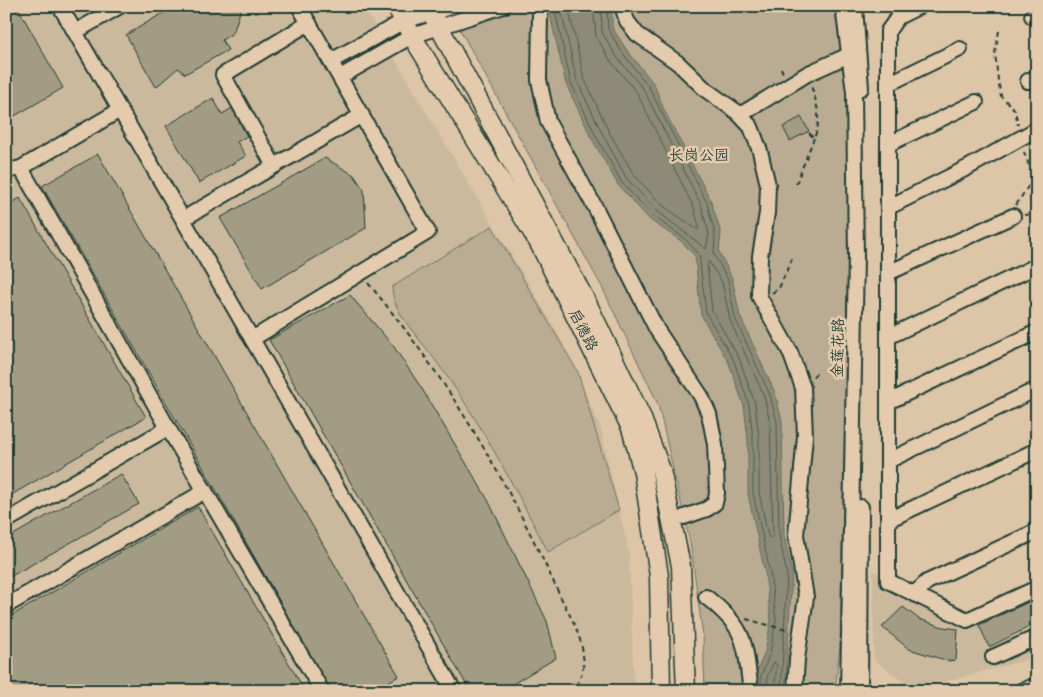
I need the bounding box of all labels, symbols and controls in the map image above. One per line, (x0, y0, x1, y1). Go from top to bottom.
park label: 长岗公园 (669, 146, 729, 165)
street label: 启德路 (564, 306, 602, 354)
street label: 金莲花路 (828, 318, 848, 378)

